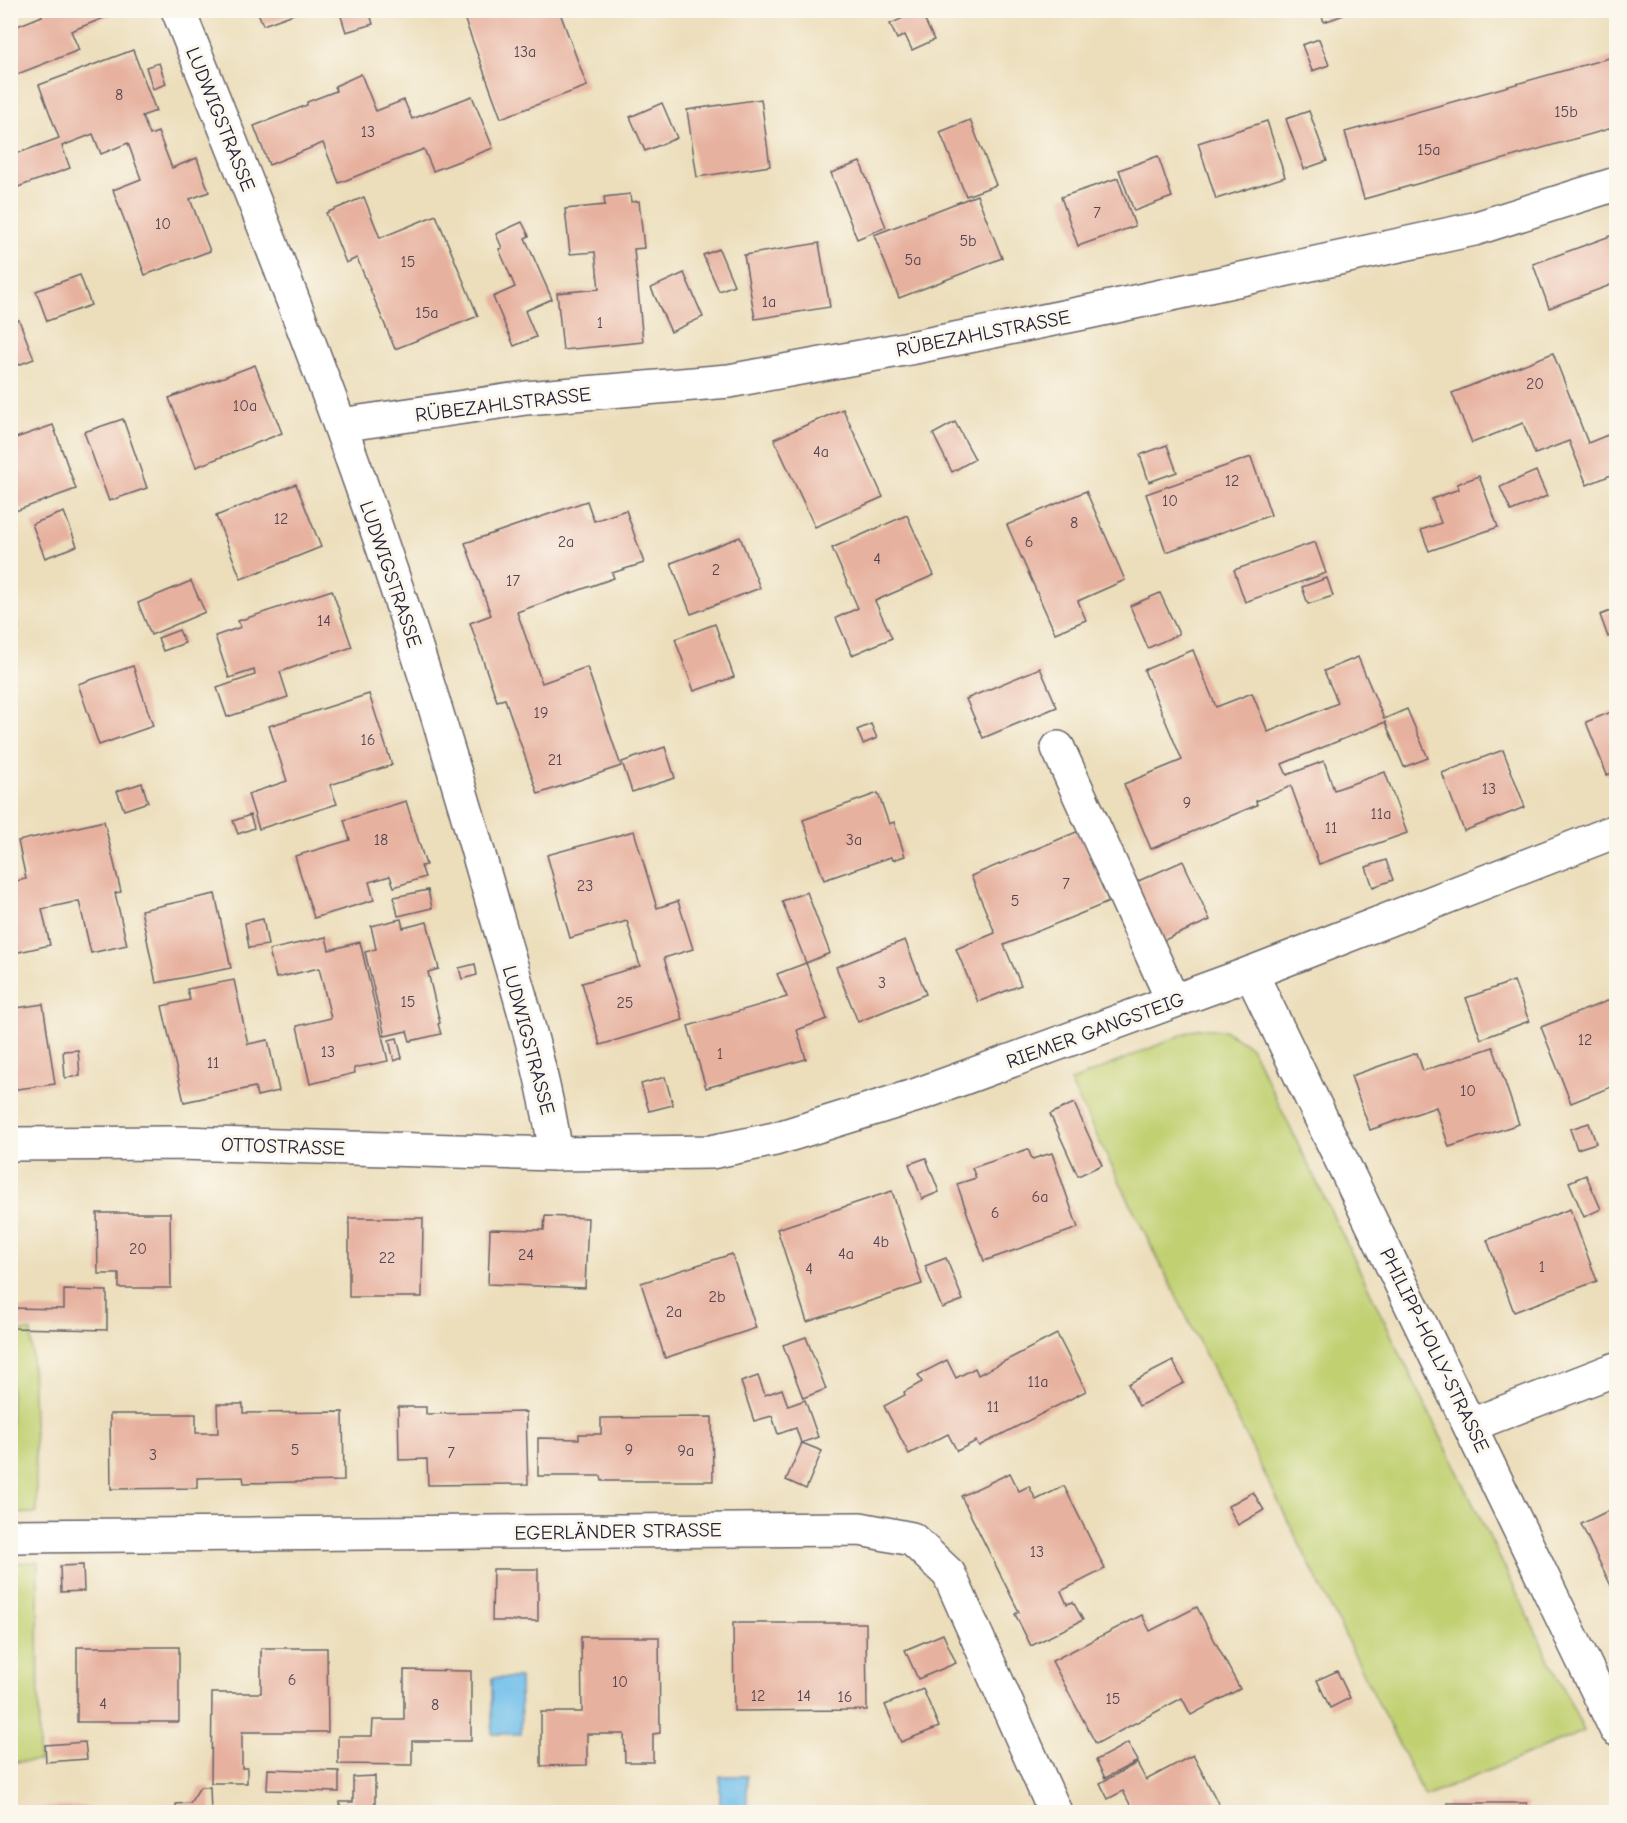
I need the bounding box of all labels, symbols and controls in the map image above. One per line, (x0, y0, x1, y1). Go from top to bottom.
house number: 13a (514, 43, 536, 61)
street label: LUDWIGSTRASSE (181, 44, 260, 195)
house number: 8 (115, 86, 123, 104)
house number: 15b (1554, 103, 1578, 121)
house number: 13 (361, 123, 375, 141)
house number: 15a (1417, 141, 1441, 159)
house number: 7 (1093, 204, 1101, 222)
house number: 10 (155, 215, 171, 233)
house number: 5b (959, 232, 977, 250)
house number: 5a (905, 251, 921, 269)
house number: 15 (400, 253, 416, 271)
house number: 1a (762, 293, 776, 311)
house number: 15a (415, 304, 439, 322)
street label: RÜBEZAHLSTRASSE (894, 305, 1072, 362)
house number: 1 (597, 314, 603, 332)
house number: 20 (1526, 375, 1544, 393)
street label: RÜBEZAHLSTRASSE (414, 382, 592, 427)
house number: 10a (233, 397, 257, 415)
house number: 4a (813, 443, 829, 461)
house number: 12 (1225, 472, 1239, 490)
house number: 10 (1162, 492, 1178, 510)
street label: LUDWIGSTRASSE (355, 498, 426, 650)
house number: 12 (274, 510, 288, 528)
house number: 8 (1070, 514, 1078, 532)
house number: 2a (558, 533, 574, 551)
house number: 6 (1025, 533, 1033, 551)
house number: 4 (873, 550, 881, 568)
house number: 2 (712, 561, 720, 579)
house number: 17 (506, 572, 520, 590)
house number: 14 (317, 612, 331, 630)
house number: 19 (534, 704, 548, 722)
house number: 16 (360, 731, 376, 749)
house number: 21 (548, 751, 562, 769)
house number: 13 (1482, 780, 1496, 798)
house number: 9 (1183, 794, 1191, 812)
house number: 11a (1371, 805, 1391, 823)
house number: 11 (1325, 819, 1337, 837)
house number: 18 (374, 831, 388, 849)
house number: 3a (846, 831, 862, 849)
house number: 7 (1062, 875, 1070, 893)
house number: 23 (577, 877, 593, 895)
house number: 5 (1011, 892, 1019, 910)
street label: LUDWIGSTRASSE (498, 963, 559, 1117)
house number: 3 (878, 974, 886, 992)
street label: RIEMER GANGSTEIG (1003, 988, 1187, 1073)
house number: 15 (400, 993, 416, 1011)
house number: 25 (616, 994, 634, 1012)
house number: 12 (1578, 1031, 1592, 1049)
house number: 13 (321, 1043, 335, 1061)
house number: 1 (717, 1045, 723, 1063)
house number: 11 (207, 1054, 219, 1072)
house number: 10 (1460, 1082, 1476, 1100)
street label: OTTOSTRASSE (221, 1133, 345, 1160)
house number: 6a (1032, 1188, 1048, 1206)
house number: 6 (991, 1204, 999, 1222)
house number: 4b (873, 1233, 889, 1251)
house number: 20 (129, 1240, 147, 1258)
street label: PHILIPP-HOLLY-STRASSE (1375, 1244, 1494, 1456)
house number: 4a (838, 1245, 854, 1263)
house number: 24 (518, 1246, 534, 1264)
house number: 22 (379, 1249, 395, 1267)
house number: 1 (1539, 1258, 1545, 1276)
house number: 4 (805, 1260, 813, 1278)
house number: 2b (709, 1288, 725, 1306)
house number: 2a (666, 1303, 682, 1321)
house number: 11a (1028, 1373, 1048, 1391)
house number: 11 (987, 1398, 999, 1416)
house number: 5 (291, 1441, 299, 1459)
house number: 9 (625, 1441, 633, 1459)
house number: 9a (678, 1442, 694, 1460)
house number: 7 (447, 1444, 455, 1462)
house number: 3 (149, 1446, 157, 1464)
street label: EGERLÄNDER STRASSE (514, 1518, 722, 1545)
house number: 13 (1030, 1543, 1044, 1561)
house number: 6 (288, 1671, 296, 1689)
house number: 10 (612, 1673, 628, 1691)
house number: 12 (751, 1687, 765, 1705)
house number: 14 (797, 1687, 811, 1705)
house number: 16 (837, 1688, 853, 1706)
house number: 15 (1105, 1690, 1121, 1708)
house number: 4 (99, 1695, 107, 1713)
house number: 8 (431, 1696, 439, 1714)

